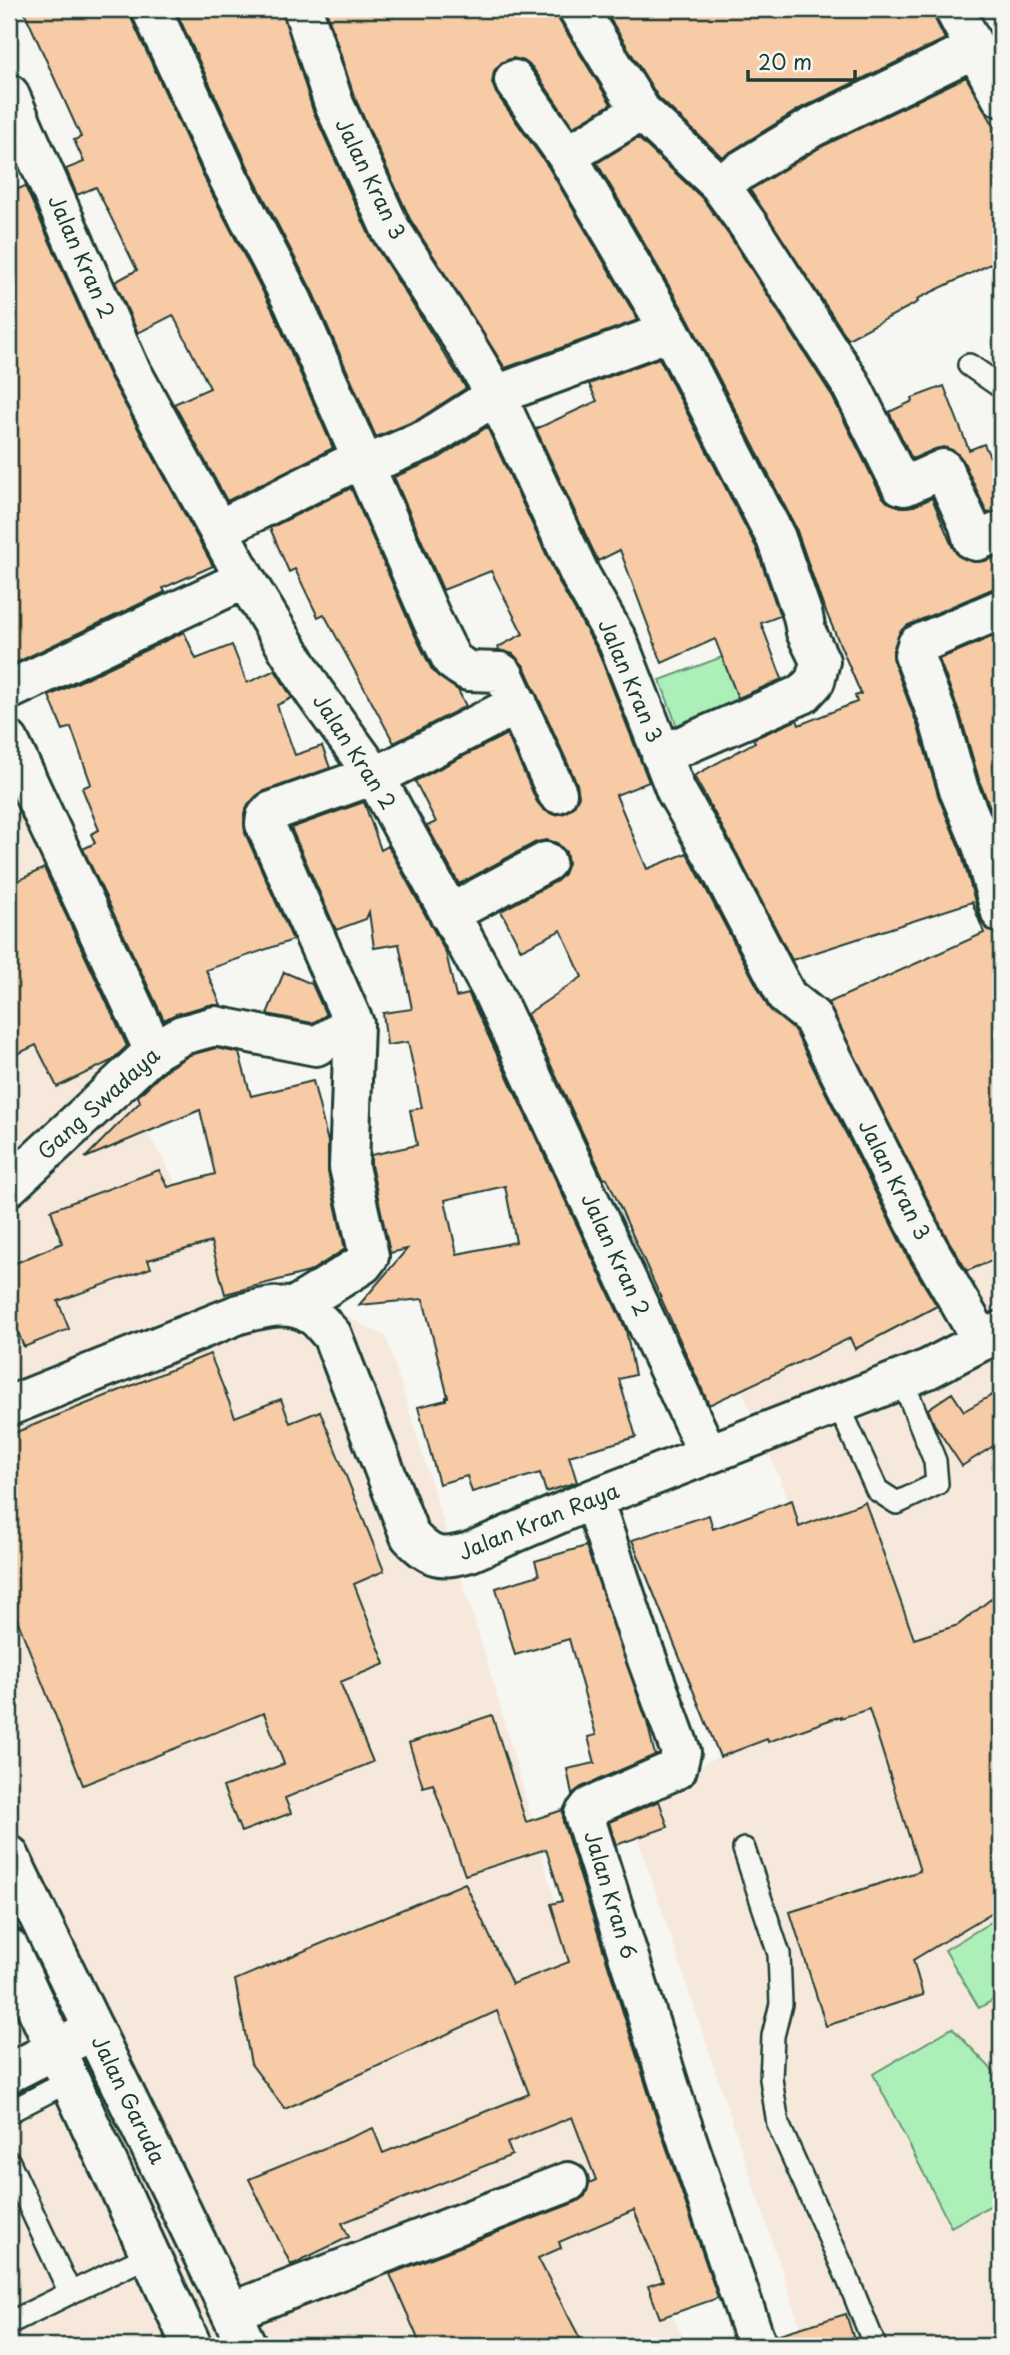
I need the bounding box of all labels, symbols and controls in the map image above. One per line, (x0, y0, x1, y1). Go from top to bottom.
scale bar (748, 38, 854, 82)
text: 20 m (758, 45, 812, 77)
street label: Jalan Kran 3 (329, 112, 415, 244)
street label: Jalan Kran 2 (41, 189, 124, 323)
street label: Jalan Kran 3 (591, 613, 672, 747)
street label: Jalan Kran 2 (306, 687, 405, 815)
street label: Gang Swadaya (29, 1038, 166, 1166)
street label: Jalan Kran 3 (852, 1113, 940, 1245)
street label: Jalan Kran 2 (574, 1187, 659, 1321)
street label: Jalan Kran Raya (453, 1473, 624, 1567)
street label: Jalan Kran 6 (577, 1826, 647, 1962)
street label: Jalan Garuda (85, 2029, 175, 2169)

